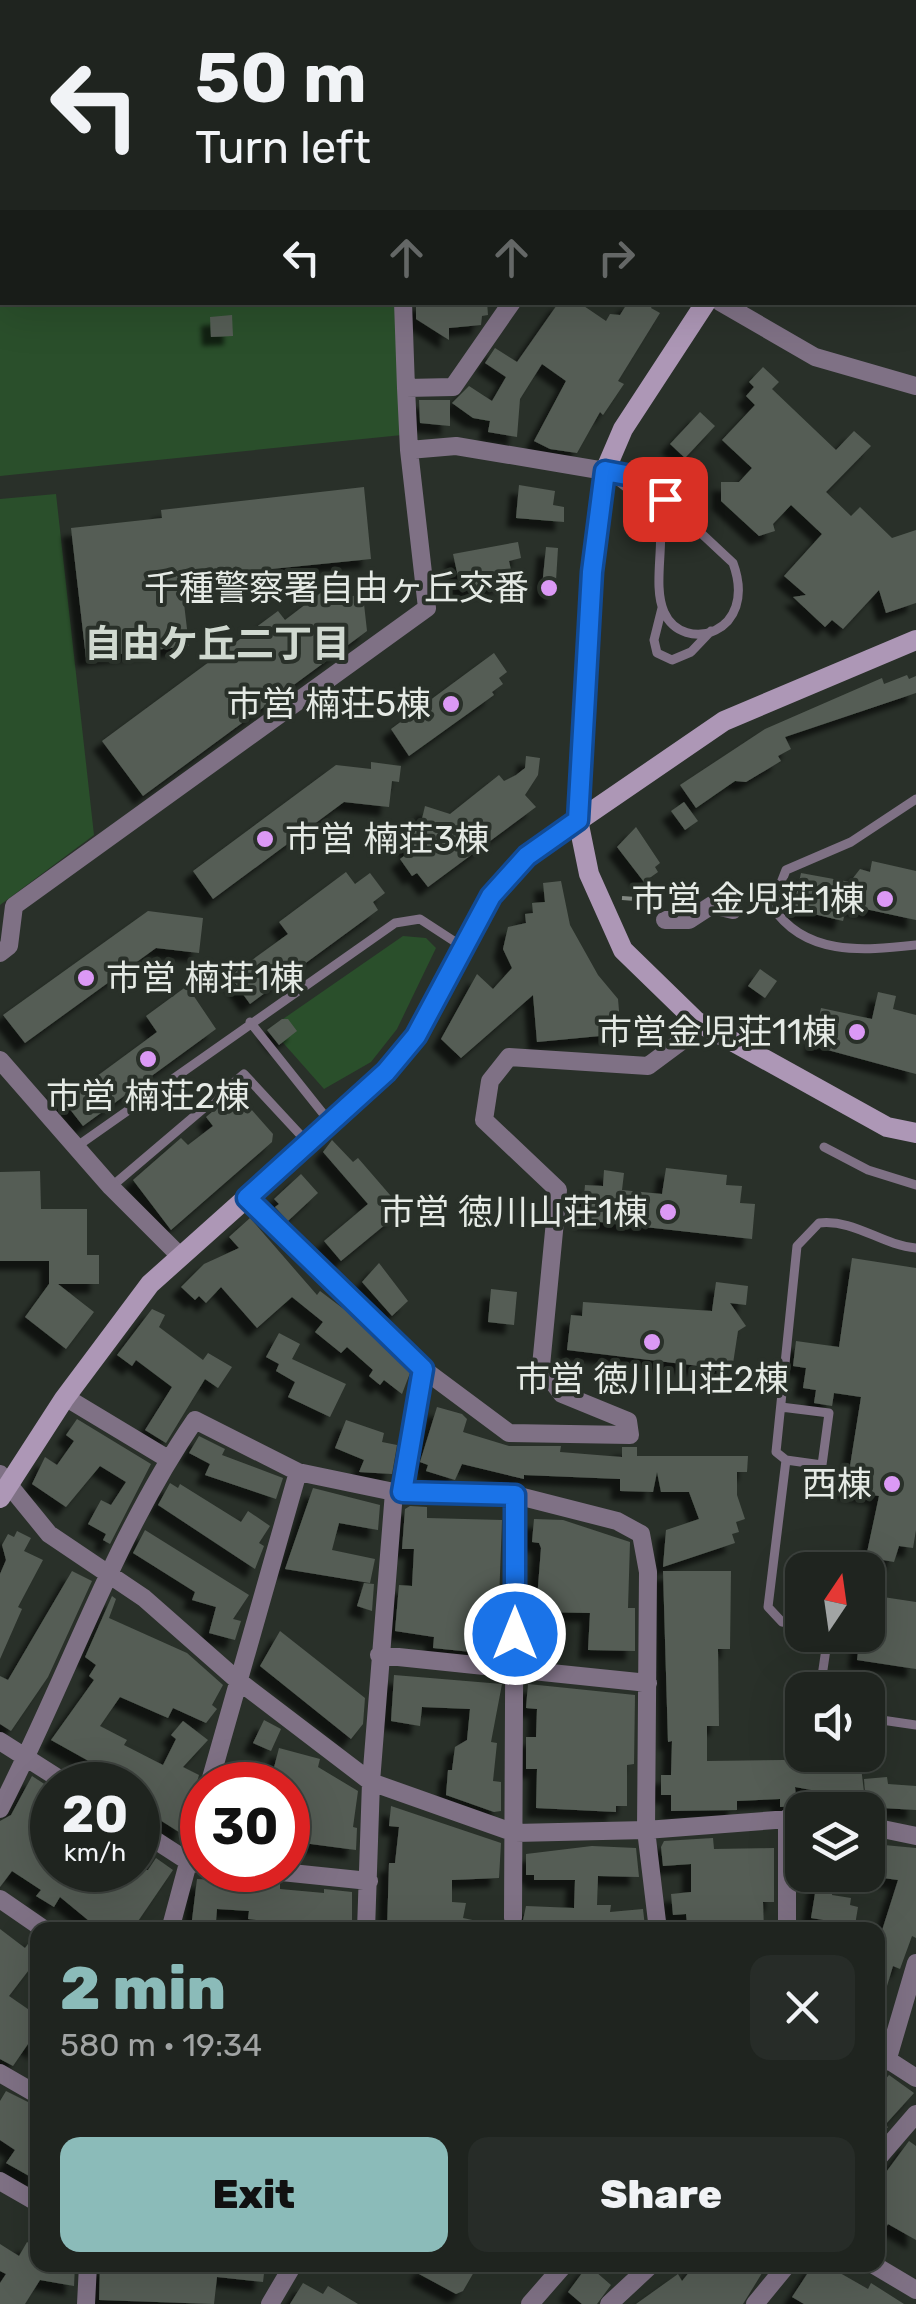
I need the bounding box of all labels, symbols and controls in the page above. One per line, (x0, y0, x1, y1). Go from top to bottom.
text: 50 m (195, 37, 367, 120)
icon: left (30, 40, 160, 170)
text: Turn left (195, 121, 371, 174)
icon: left (274, 230, 329, 285)
icon: ahead (379, 230, 434, 285)
icon: ahead (484, 230, 539, 285)
icon: right (589, 230, 644, 285)
pin (623, 457, 708, 542)
icon: arrive (638, 472, 693, 527)
place label: 千種警察署自由ヶ丘交番 (144, 567, 529, 609)
marker: 千種警察署自由ヶ丘交番 (538, 577, 560, 599)
district label: 自由ケ丘二丁目 (84, 621, 350, 667)
place label: 市営 楠荘5棟 (227, 683, 431, 725)
marker: 市営 楠荘5棟 (440, 693, 462, 715)
place label: 市営 楠荘3棟 (285, 818, 490, 860)
marker: 市営 楠荘3棟 (254, 828, 276, 850)
place label: 市営 金児荘1棟 (631, 878, 865, 920)
marker: 市営 金児荘1棟 (874, 888, 896, 910)
place label: 市営 楠荘1棟 (106, 957, 305, 999)
marker: 市営 楠荘1棟 (75, 967, 97, 989)
place label: 市営金児荘11棟 (597, 1011, 837, 1053)
marker: 市営金児荘11棟 (846, 1021, 868, 1043)
marker: 市営 楠荘2棟 (137, 1048, 159, 1070)
place label: 市営 楠荘2棟 (46, 1075, 250, 1117)
place label: 市営 徳川山荘1棟 (379, 1191, 648, 1233)
marker: 市営 徳川山荘1棟 (657, 1201, 679, 1223)
marker: 市営 徳川山荘2棟 (641, 1331, 663, 1353)
place label: 市営 徳川山荘2棟 (515, 1358, 789, 1400)
place label: 西棟 (802, 1463, 872, 1505)
marker: 西棟 (881, 1473, 903, 1495)
north arrow (785, 1552, 885, 1652)
map controls (785, 1552, 885, 1892)
position arrow (463, 1582, 567, 1686)
button: sound (785, 1672, 885, 1772)
speed limit sign: 30 (180, 1762, 310, 1892)
text: 20 (62, 1785, 128, 1845)
button: layers (785, 1792, 885, 1892)
text: km/h (64, 1838, 126, 1867)
text: 2 min (60, 1953, 226, 2024)
button: close (750, 1955, 855, 2060)
text: 580 m · 19:34 (60, 2026, 262, 2064)
button: Exit (60, 2137, 448, 2252)
button: Share (468, 2137, 855, 2252)

